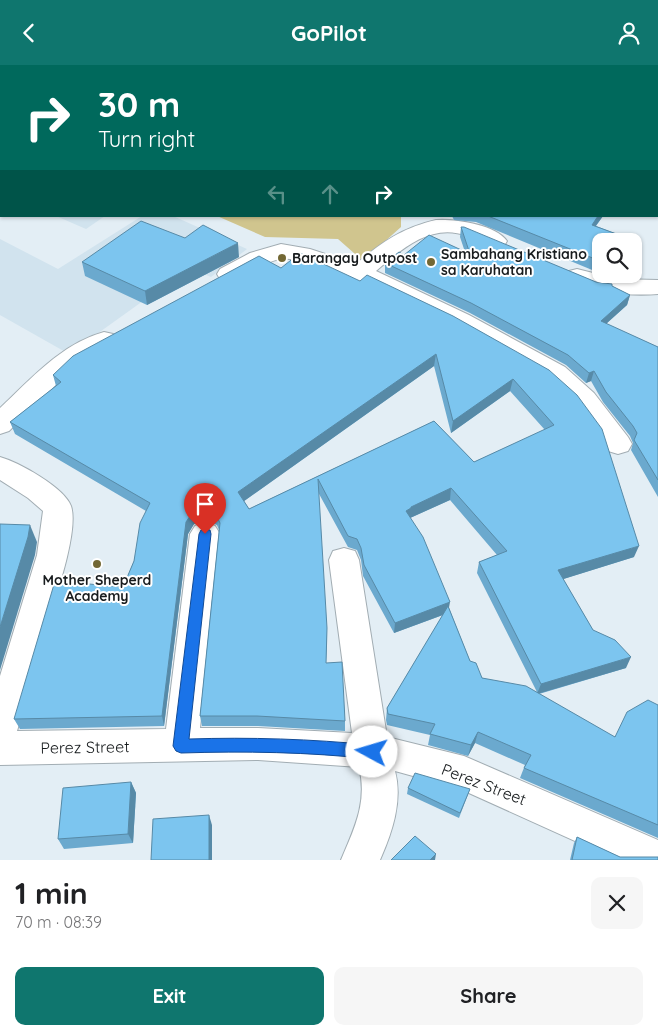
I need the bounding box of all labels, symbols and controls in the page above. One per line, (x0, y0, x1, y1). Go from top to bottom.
icon: back (15, 19, 43, 47)
text: GoPilot (291, 19, 367, 47)
icon: person (615, 19, 643, 47)
text: 30 m (98, 82, 180, 126)
icon: right (15, 85, 80, 150)
text: Turn right (98, 125, 195, 153)
icon: left (263, 180, 291, 208)
icon: ahead (316, 180, 344, 208)
icon: right (369, 180, 397, 208)
map controls (592, 233, 642, 283)
button: search (592, 233, 642, 283)
place label: Sambahang Kristiano sa Karuhatan (441, 245, 587, 279)
place label: Barangay Outpost (292, 249, 418, 267)
marker: Barangay Outpost (276, 252, 288, 264)
marker: Sambahang Kristiano sa Karuhatan (425, 256, 437, 268)
pin (184, 483, 226, 534)
icon: arrive (191, 490, 219, 518)
marker: Mother Sheperd Academy (91, 558, 103, 570)
place label: Mother Sheperd Academy (43, 571, 151, 605)
position arrow (345, 725, 397, 777)
street label: Perez Street (40, 736, 130, 758)
street label: Perez Street (439, 759, 529, 809)
text: 1 min (15, 874, 88, 912)
button: close (591, 877, 643, 929)
text: 70 m · 08:39 (15, 912, 102, 932)
button: Exit (15, 967, 324, 1025)
button: Share (334, 967, 643, 1025)

